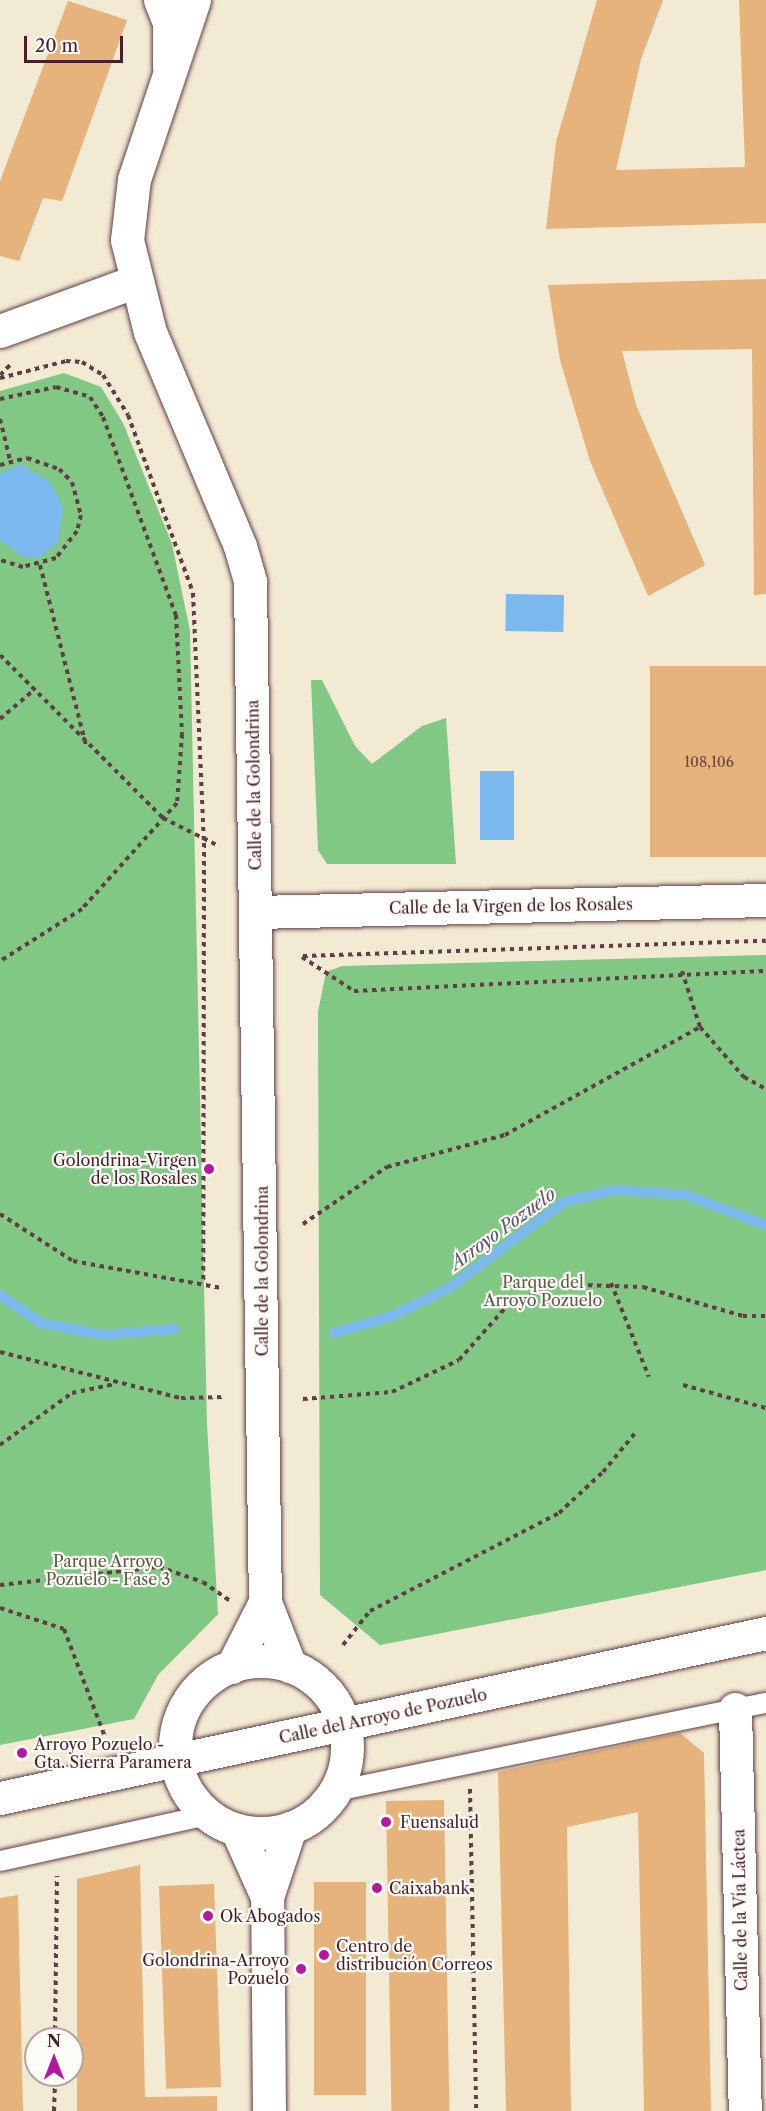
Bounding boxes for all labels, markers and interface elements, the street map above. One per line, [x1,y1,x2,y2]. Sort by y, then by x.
scale bar [27,24,126,62]
text: 20 m [35,35,78,57]
street label: Calle de la Golondrina [243,699,265,871]
house number: 108,106 [684,754,734,770]
street label: Calle de la Virgen de los Rosales [388,894,634,918]
place label: Golondrina-Virgen de los Rosales [53,1150,197,1188]
marker: Golondrina-Virgen de los Rosales [202,1162,216,1176]
water label: Arroyo Pozuelo [446,1183,560,1275]
street label: Calle de la Golondrina [252,1185,272,1357]
park label: Parque del Arroyo Pozuelo [484,1272,602,1310]
park label: Parque Arroyo Pozuelo - Fase 3 [46,1551,170,1589]
street label: Calle del Arroyo de Pozuelo [277,1684,489,1748]
place label: Arroyo Pozuelo - Gta. Sierra Paramera [34,1734,192,1772]
marker: Arroyo Pozuelo - Gta. Sierra Paramera [15,1746,29,1760]
place label: Fuensalud [400,1812,479,1832]
marker: Fuensalud [377,1813,395,1831]
street label: Calle de la Vía Láctea [729,1828,751,1992]
place label: Caixabank [389,1878,470,1898]
marker: Caixabank [370,1881,384,1895]
place label: Ok Abogados [220,1906,321,1926]
marker: Ok Abogados [201,1909,215,1923]
place label: Centro de distribución Correos [336,1936,493,1974]
marker: Centro de distribución Correos [317,1948,331,1962]
place label: Golondrina-Arroyo Pozuelo [142,1950,289,1988]
marker: Golondrina-Arroyo Pozuelo [294,1962,308,1976]
north arrow [24,2027,84,2087]
text: N [47,2031,61,2051]

